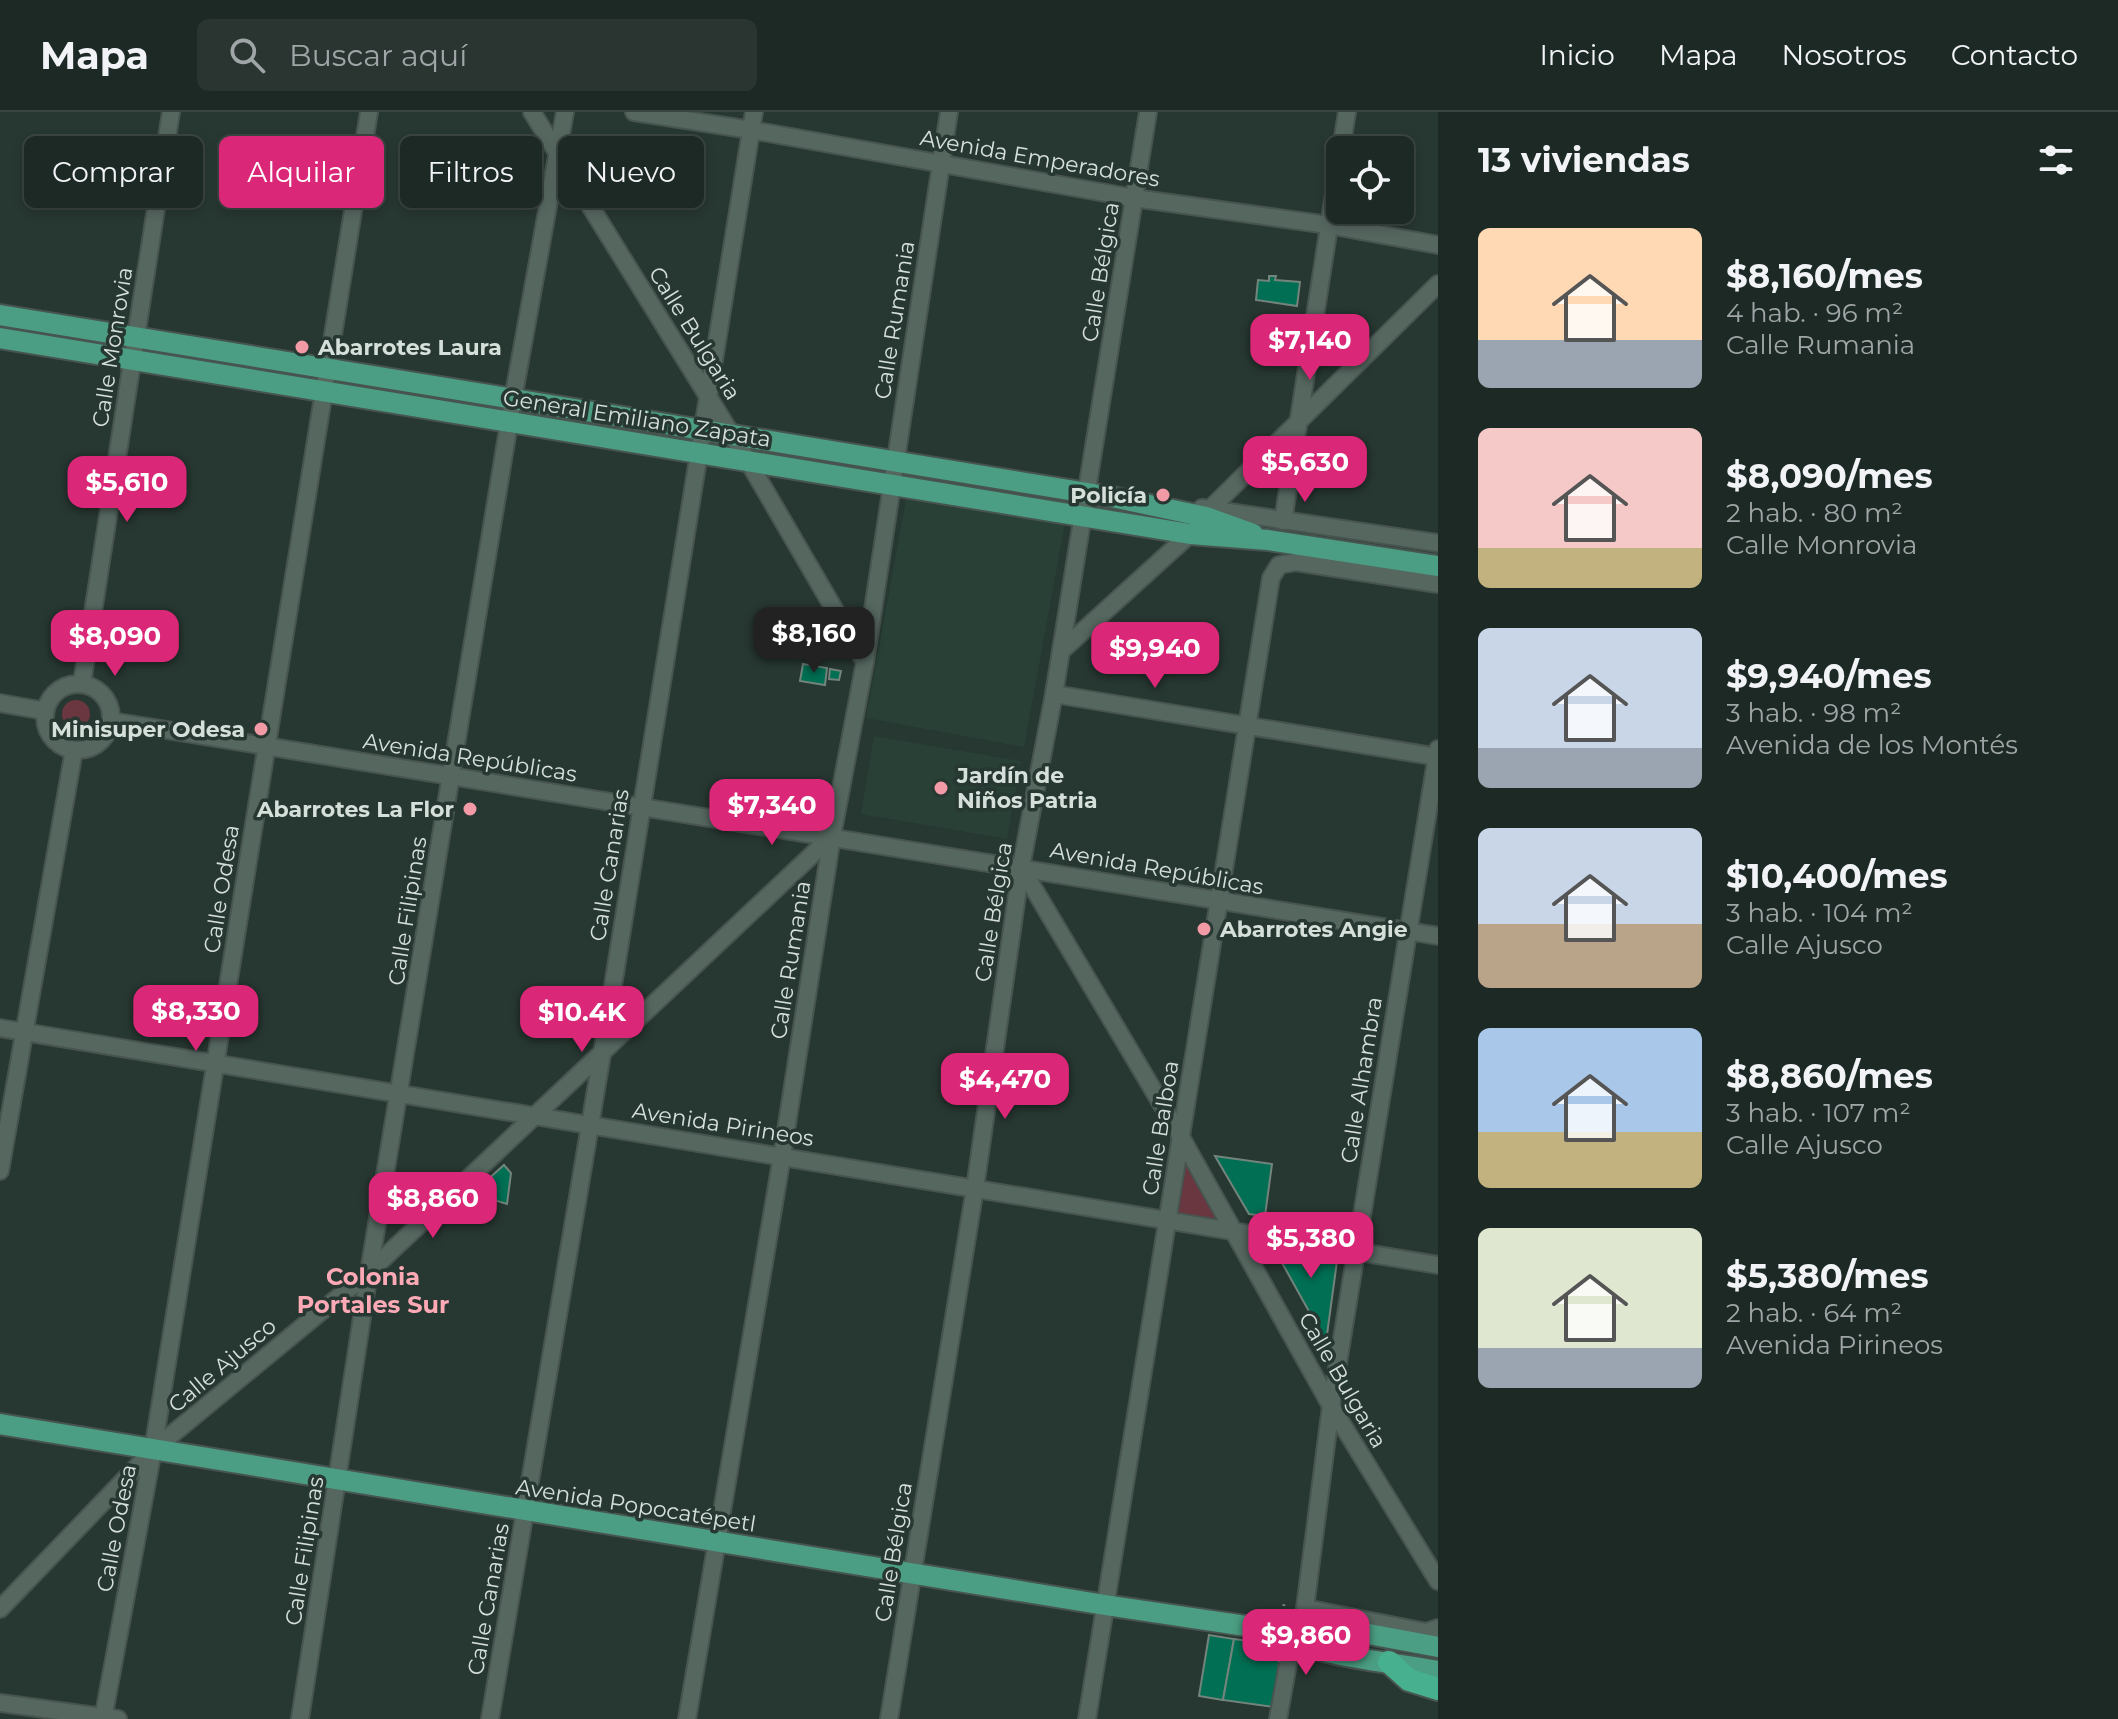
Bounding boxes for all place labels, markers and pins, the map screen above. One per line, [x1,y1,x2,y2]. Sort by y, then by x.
pin: $7,140 [1245,314,1375,382]
place label: Abarrotes Laura [317,334,502,361]
marker: Abarrotes Laura [293,338,311,356]
pin: $5,630 [1240,436,1370,504]
pin: $5,610 [62,456,192,524]
place label: Policía [1070,482,1147,509]
marker: Policía [1154,486,1172,504]
pin: $8,160 [749,607,879,675]
pin: $8,090 [50,610,180,678]
pin: $9,940 [1090,622,1220,690]
place label: Minisuper Odesa [51,716,245,743]
marker: Minisuper Odesa [252,720,270,738]
place label: Jardín de Niños Patria [956,762,1098,814]
pin: $7,340 [707,779,837,847]
marker: Jardín de Niños Patria [932,779,950,797]
place label: Abarrotes La Flor [256,796,454,823]
marker: Abarrotes La Flor [461,800,479,818]
place label: Abarrotes Angie [1219,916,1408,943]
marker: Abarrotes Angie [1195,920,1213,938]
pin: $8,330 [131,985,261,1053]
pin: $10.4K [517,986,647,1054]
pin: $4,470 [940,1053,1070,1121]
pin: $8,860 [368,1172,498,1240]
pin: $5,380 [1246,1212,1376,1280]
pin: $9,860 [1241,1609,1371,1677]

